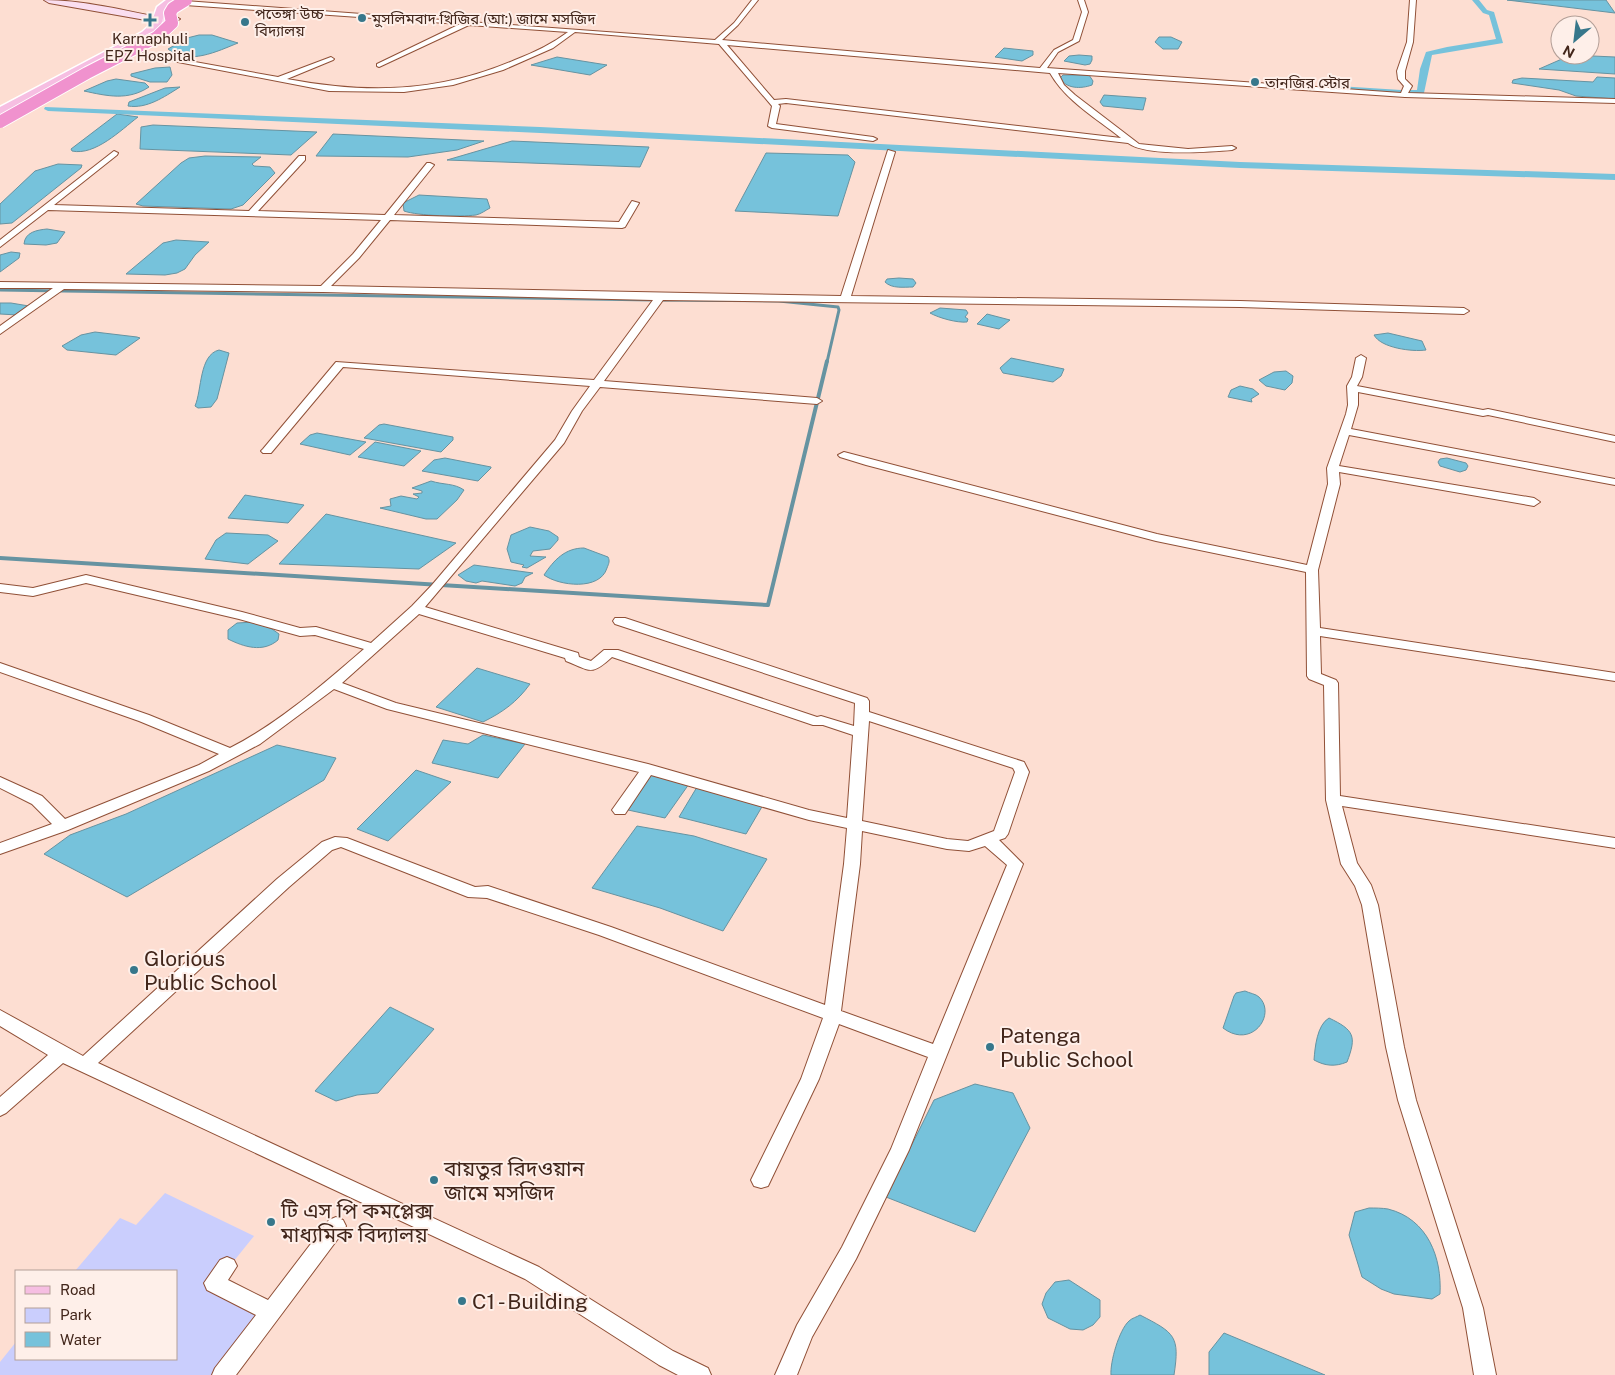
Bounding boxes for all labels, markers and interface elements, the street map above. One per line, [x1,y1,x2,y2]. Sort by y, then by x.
place label: পতেঙ্গা উচ্চ বিদ্যালয় [254,5,325,39]
place label: মুসলিমবাদ খিজির (আ:) জামে মসজিদ [371,10,596,28]
marker: মুসলিমবাদ খিজির (আ:) জামে মসজিদ [356,12,368,24]
marker: Karnaphuli EPZ Hospital [143,13,157,27]
north arrow [1550,15,1600,65]
marker: পতেঙ্গা উচ্চ বিদ্যালয় [239,16,251,28]
place label: Karnaphuli EPZ Hospital [105,30,195,64]
text: N [1560,42,1577,61]
place label: তানজির স্টোর [1264,74,1351,91]
marker: তানজির স্টোর [1249,76,1261,88]
place label: Glorious Public School [144,946,278,995]
marker: Glorious Public School [128,964,140,976]
place label: Patenga Public School [1000,1023,1134,1072]
marker: Patenga Public School [984,1041,996,1053]
place label: বায়তুর রিদওয়ান জামে মসজিদ [443,1156,585,1205]
marker: বায়তুর রিদওয়ান জামে মসজিদ [428,1174,440,1186]
place label: টি এস পি কমপ্লেক্স মাধ্যমিক বিদ্যালয় [280,1198,434,1247]
marker: টি এস পি কমপ্লেক্স মাধ্যমিক বিদ্যালয় [265,1216,277,1228]
legend [15,1270,178,1360]
text: Road [60,1281,96,1298]
place label: C1 - Building [472,1289,588,1314]
marker: C1 - Building [456,1295,468,1307]
text: Park [60,1306,92,1323]
text: Water [60,1331,102,1348]

